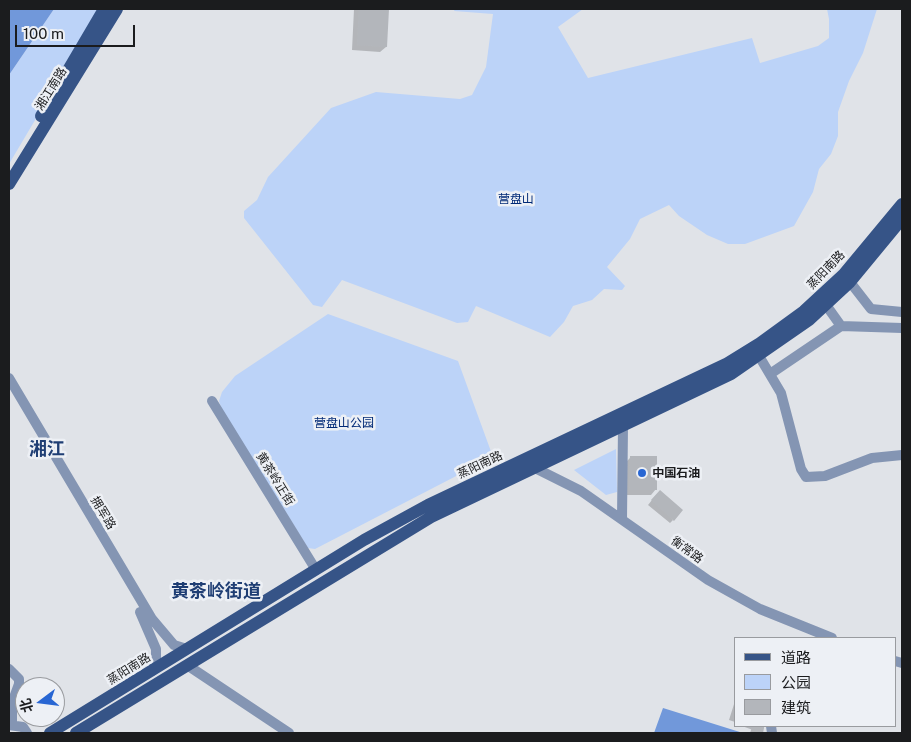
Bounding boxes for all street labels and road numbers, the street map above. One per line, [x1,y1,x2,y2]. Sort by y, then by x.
street label: 湘江南路 [32,65,70,113]
street label: 蒸阳南路 [804,248,848,292]
street label: 蒸阳南路 [455,448,505,482]
street label: 黄茶岭正街 [253,450,297,508]
street label: 拥军路 [88,494,118,532]
street label: 衡常路 [668,534,706,566]
street label: 蒸阳南路 [105,650,153,688]

